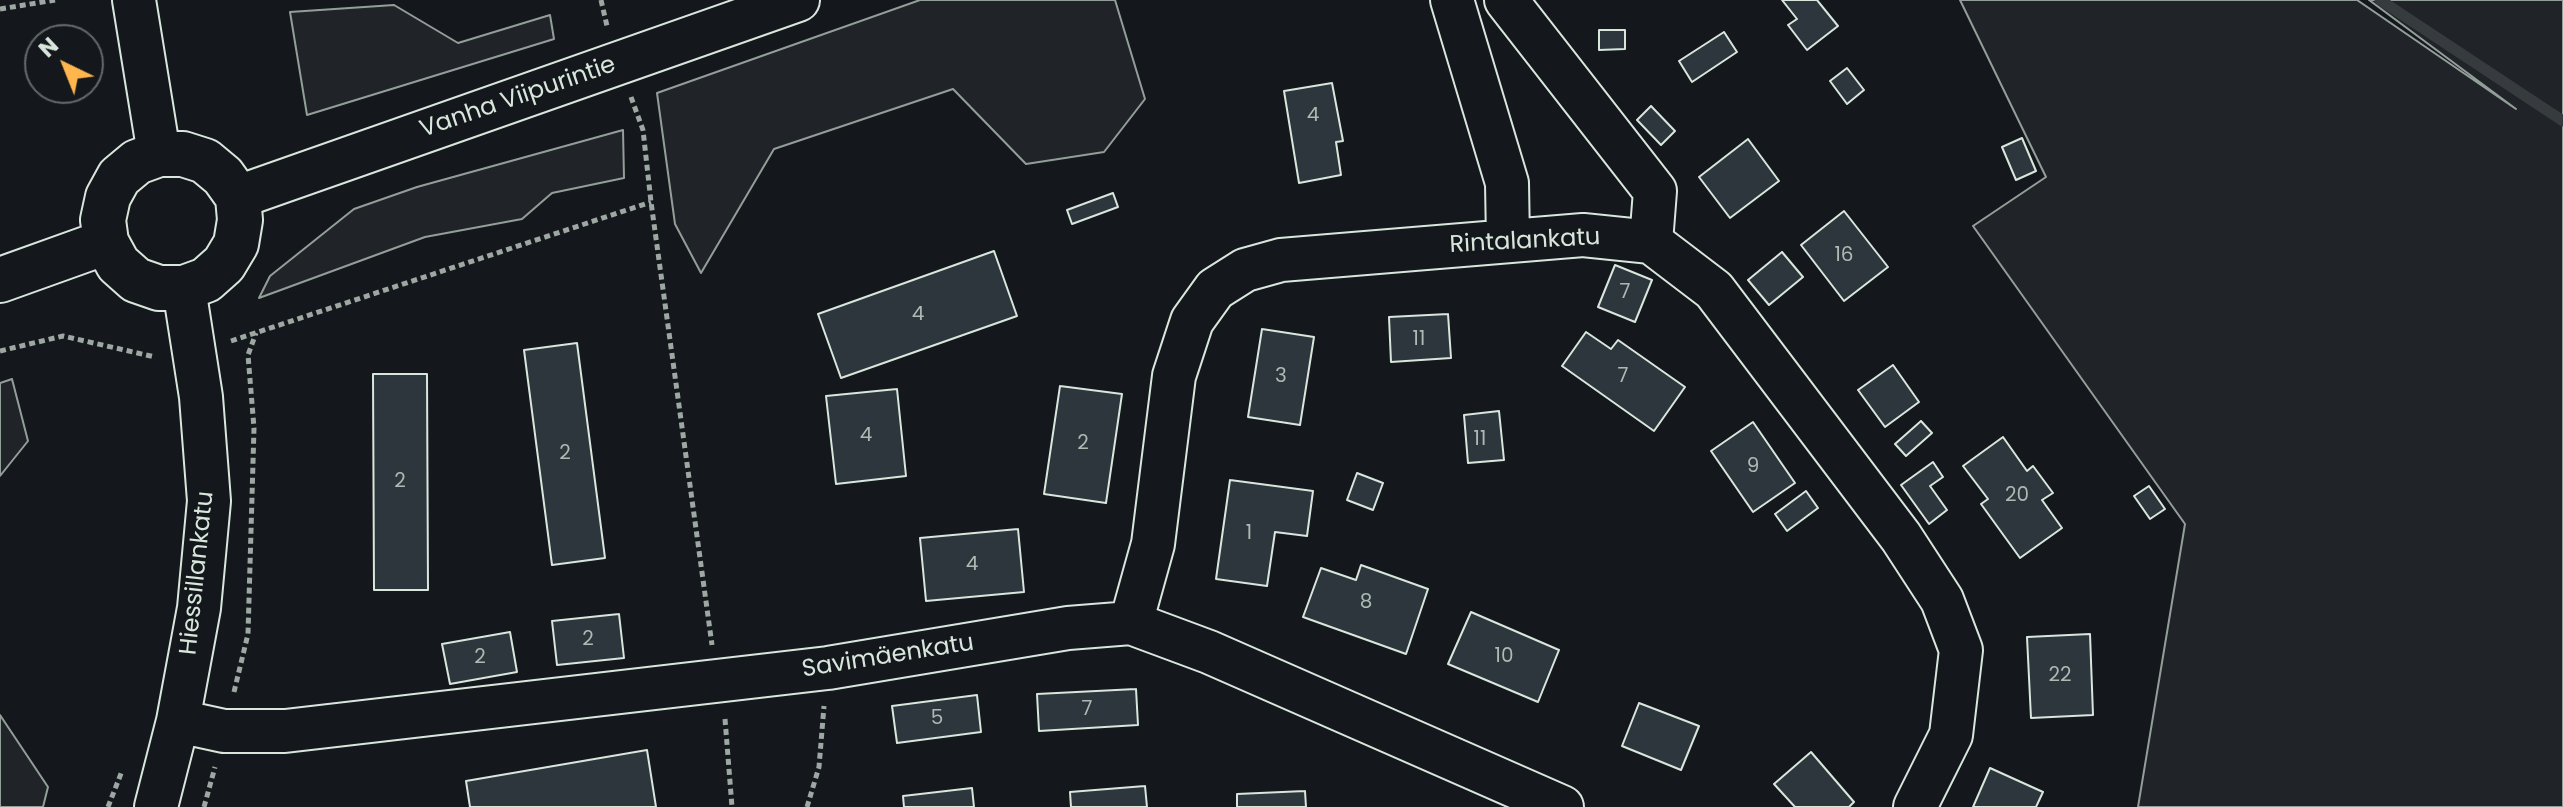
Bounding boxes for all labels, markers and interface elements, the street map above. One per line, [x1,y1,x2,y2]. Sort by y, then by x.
north arrow [24,24,104,104]
text: N [32,31,65,65]
street label: Vanha Viipurintie [416,51,620,145]
house number: 4 [1307,104,1319,128]
street label: Rintalankatu [1449,224,1601,260]
house number: 16 [1834,244,1854,268]
house number: 7 [1620,281,1630,305]
house number: 4 [912,303,924,327]
house number: 11 [1413,328,1425,352]
house number: 3 [1275,365,1287,389]
house number: 7 [1618,365,1628,389]
house number: 4 [860,424,872,448]
house number: 11 [1474,428,1486,452]
house number: 2 [1077,432,1089,456]
house number: 2 [559,442,571,466]
house number: 9 [1747,455,1759,479]
house number: 2 [394,470,406,494]
house number: 20 [2005,484,2029,508]
street label: Hiessillankatu [175,490,221,656]
house number: 1 [1246,522,1252,546]
house number: 4 [966,553,978,577]
house number: 8 [1360,591,1372,615]
house number: 2 [582,628,594,652]
street label: Savimäenkatu [800,629,976,685]
house number: 10 [1495,645,1513,669]
house number: 2 [474,646,486,670]
house number: 22 [2049,664,2071,688]
house number: 7 [1082,698,1092,722]
house number: 5 [931,707,943,731]

